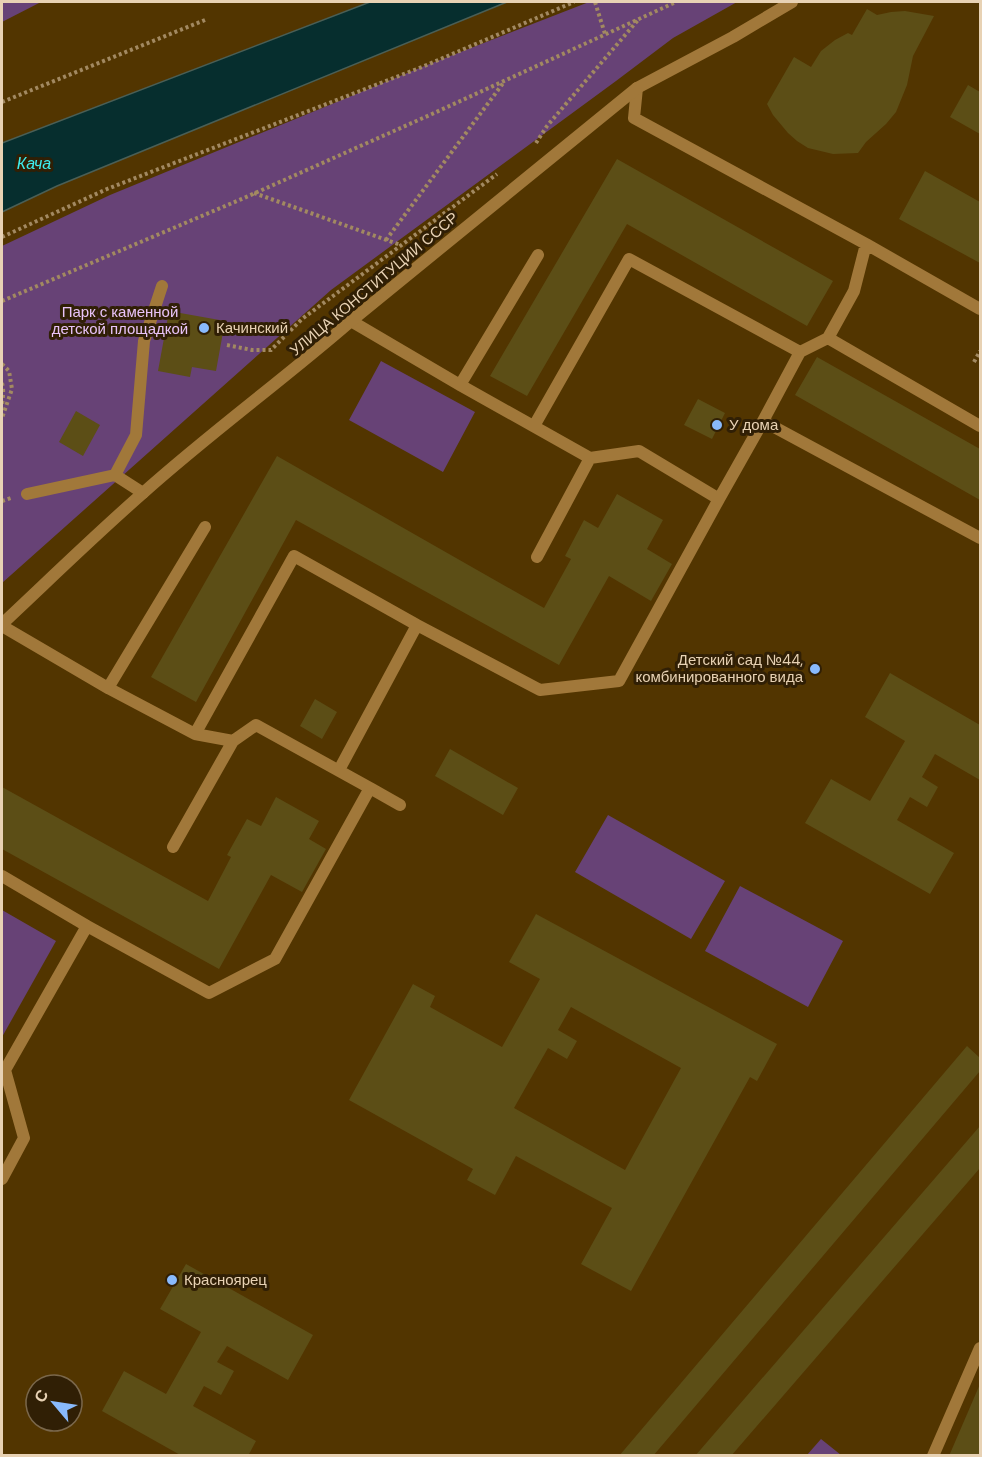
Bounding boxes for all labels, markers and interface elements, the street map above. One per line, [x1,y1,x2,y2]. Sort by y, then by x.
water label: Кача [17,153,51,174]
street label: УЛИЦА КОНСТИТУЦИИ СССР [286,208,462,360]
park label: Парк с каменной детской площадкой [52,302,188,339]
place label: Качинский [216,318,288,338]
marker: Качинский [197,321,211,335]
place label: У дома [729,415,779,435]
marker: У дома [710,418,724,432]
place label: Детский сад №44, комбинированного вида [635,650,804,687]
marker: Детский сад №44, комбинированного вида [808,662,822,676]
place label: Красноярец [184,1270,267,1290]
marker: Красноярец [165,1273,179,1287]
north arrow [24,1373,84,1433]
text: С [29,1385,54,1406]

